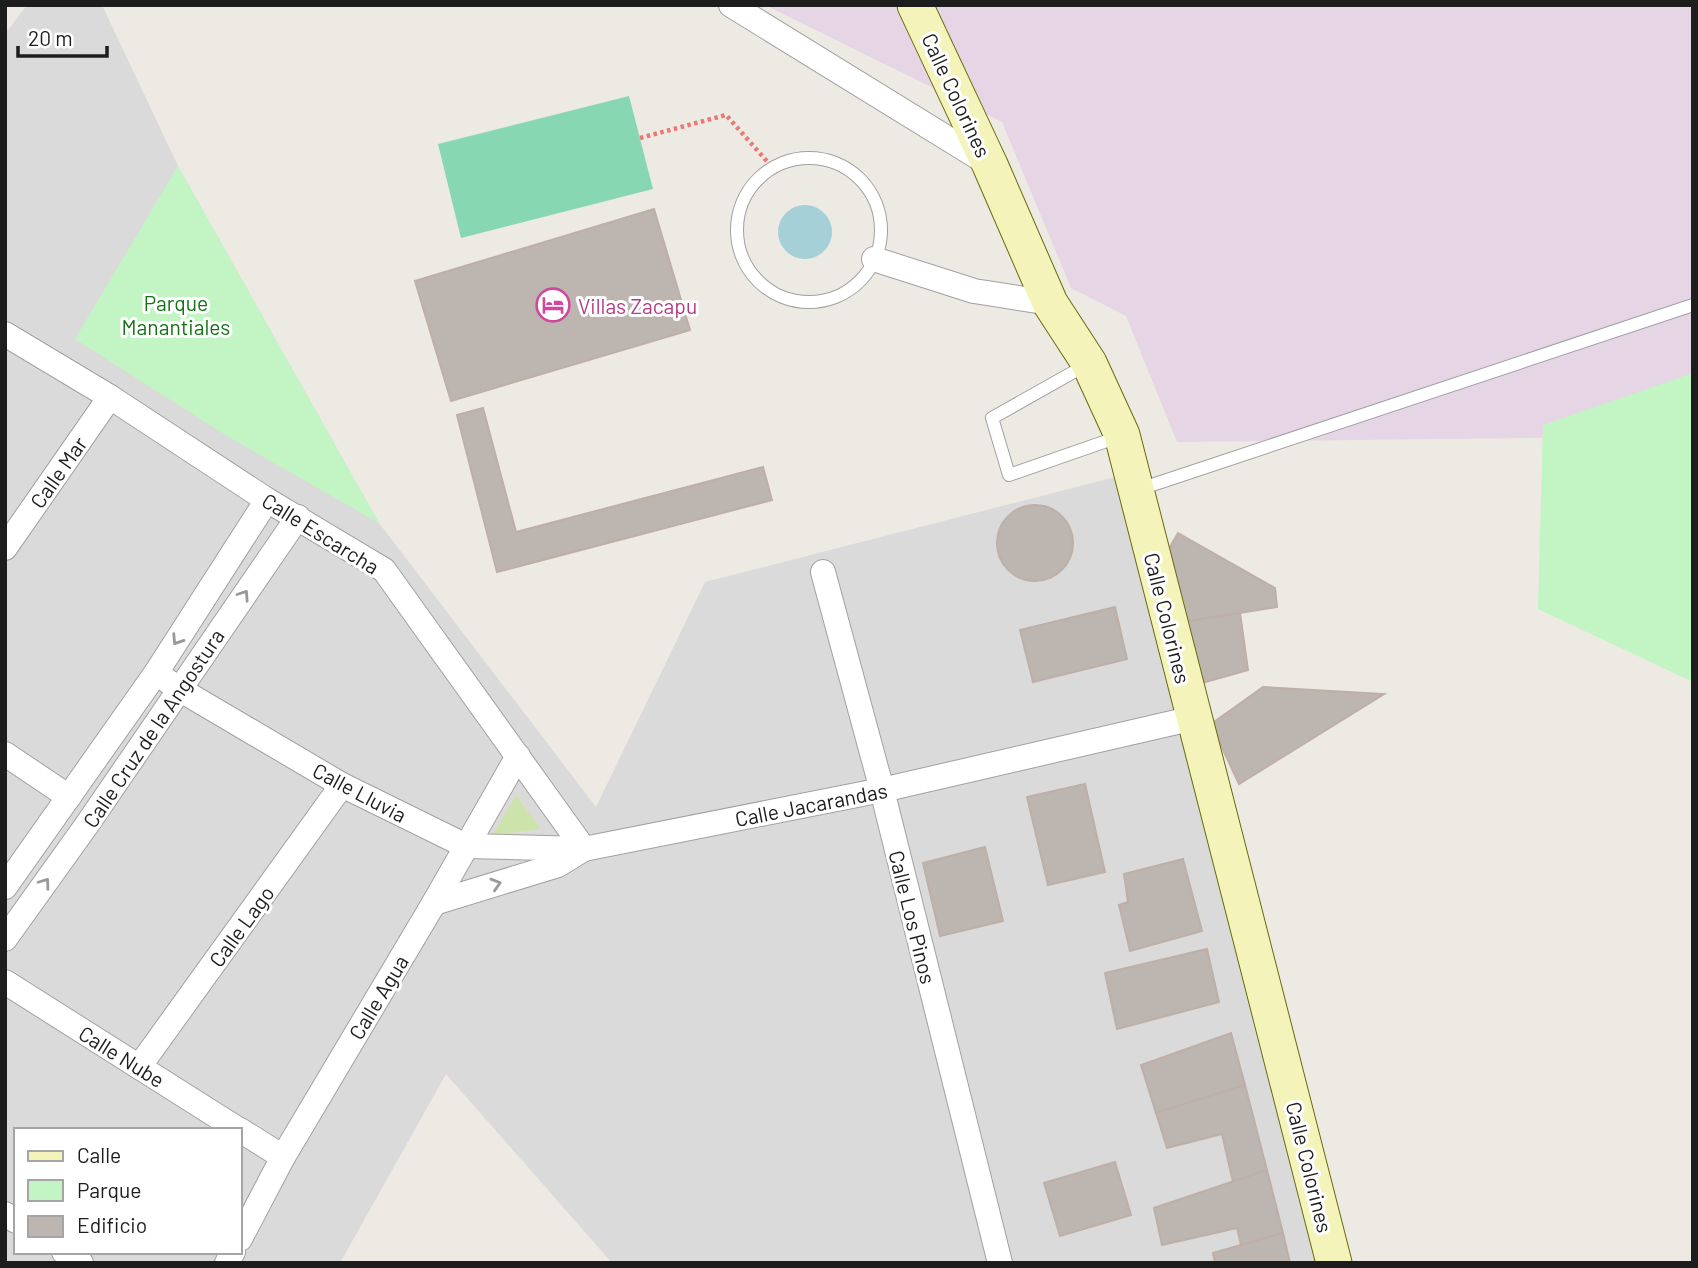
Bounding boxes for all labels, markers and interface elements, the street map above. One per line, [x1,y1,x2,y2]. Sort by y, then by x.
scale bar [18,14,107,58]
text: 20 m [28,25,73,50]
street label: Calle Colorines [917,29,997,161]
hotel icon: Villas Zacapu [534,286,572,324]
park label: Parque Manantiales [122,290,230,339]
place label: Villas Zacapu [578,293,697,318]
street label: Calle Mar [24,431,92,513]
street label: Calle Escarcha [258,487,384,579]
street label: Calle Colorines [1140,550,1196,686]
one-way arrow [236,590,248,603]
street label: Calle Cruz de la Angostura [77,624,229,832]
one-way arrow [173,633,186,646]
street label: Calle Lluvia [309,757,411,827]
street label: Calle Jacarandas [733,777,889,831]
street label: Calle Los Pinos [884,848,942,986]
one-way arrow [37,878,49,891]
one-way arrow [490,878,502,893]
street label: Calle Lago [203,881,279,971]
street label: Calle Agua [343,950,413,1044]
street label: Calle Nube [75,1020,169,1092]
street label: Calle Colorines [1282,1099,1338,1235]
legend [14,1128,242,1254]
text: Calle [77,1142,121,1167]
text: Parque [77,1177,142,1202]
text: Edificio [77,1212,147,1237]

